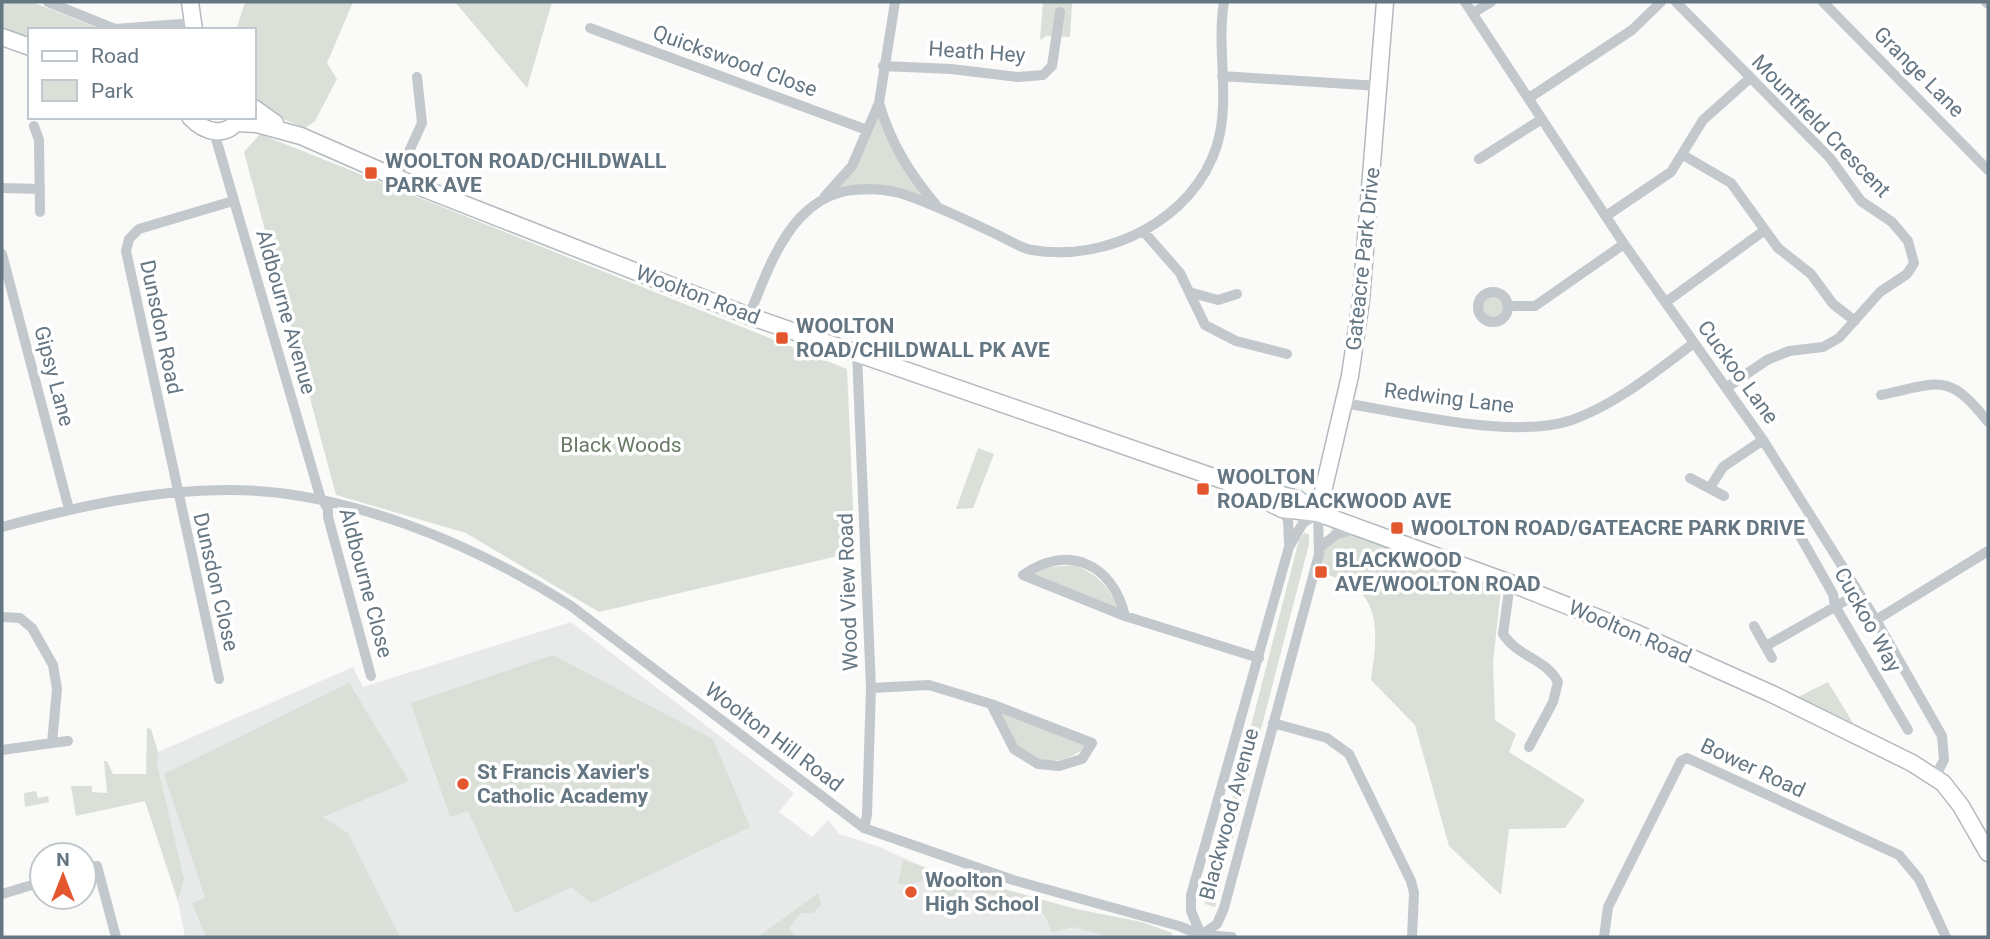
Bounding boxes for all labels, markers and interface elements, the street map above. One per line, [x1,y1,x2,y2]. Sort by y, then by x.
street label: Quickswood Close [650,20,820,102]
street label: Grange Lane [1869,22,1969,122]
legend [28,28,256,119]
street label: Heath Hey [928,37,1026,67]
text: Road [91,44,139,68]
street label: Mountfield Crescent [1747,50,1895,202]
text: Park [91,79,134,103]
place label: WOOLTON ROAD/CHILDWALL PARK AVE [385,149,666,197]
marker: WOOLTON ROAD/CHILDWALL PARK AVE [363,165,379,181]
street label: Gateacre Park Drive [1341,166,1385,352]
street label: Aldbourne Avenue [251,227,321,397]
street label: Dunsdon Road [135,258,187,396]
street label: Woolton Road [633,260,763,330]
place label: WOOLTON ROAD/CHILDWALL PK AVE [796,314,1050,362]
street label: Cuckoo Lane [1693,316,1783,428]
street label: Gipsy Lane [29,323,79,429]
marker: WOOLTON ROAD/CHILDWALL PK AVE [774,330,790,346]
street label: Redwing Lane [1383,378,1515,418]
park label: Black Woods [560,433,682,457]
place label: WOOLTON ROAD/BLACKWOOD AVE [1217,465,1451,513]
marker: WOOLTON ROAD/BLACKWOOD AVE [1195,481,1211,497]
street label: Aldbourne Close [335,506,397,660]
street label: Dunsdon Close [188,511,244,653]
street label: Wood View Road [833,513,863,671]
place label: WOOLTON ROAD/GATEACRE PARK DRIVE [1411,516,1805,540]
marker: WOOLTON ROAD/GATEACRE PARK DRIVE [1389,520,1405,536]
place label: BLACKWOOD AVE/WOOLTON ROAD [1335,548,1541,596]
marker: BLACKWOOD AVE/WOOLTON ROAD [1313,564,1329,580]
street label: Cuckoo Way [1829,564,1907,676]
street label: Woolton Road [1565,595,1695,669]
street label: Woolton Hill Road [700,677,848,797]
street label: Blackwood Avenue [1195,726,1263,902]
street label: Bower Road [1697,733,1809,803]
place label: St Francis Xavier's Catholic Academy [477,760,650,808]
marker: St Francis Xavier's Catholic Academy [455,776,471,792]
north arrow [28,841,98,911]
text: N [56,848,70,871]
place label: Woolton High School [925,868,1039,916]
marker: Woolton High School [903,884,919,900]

